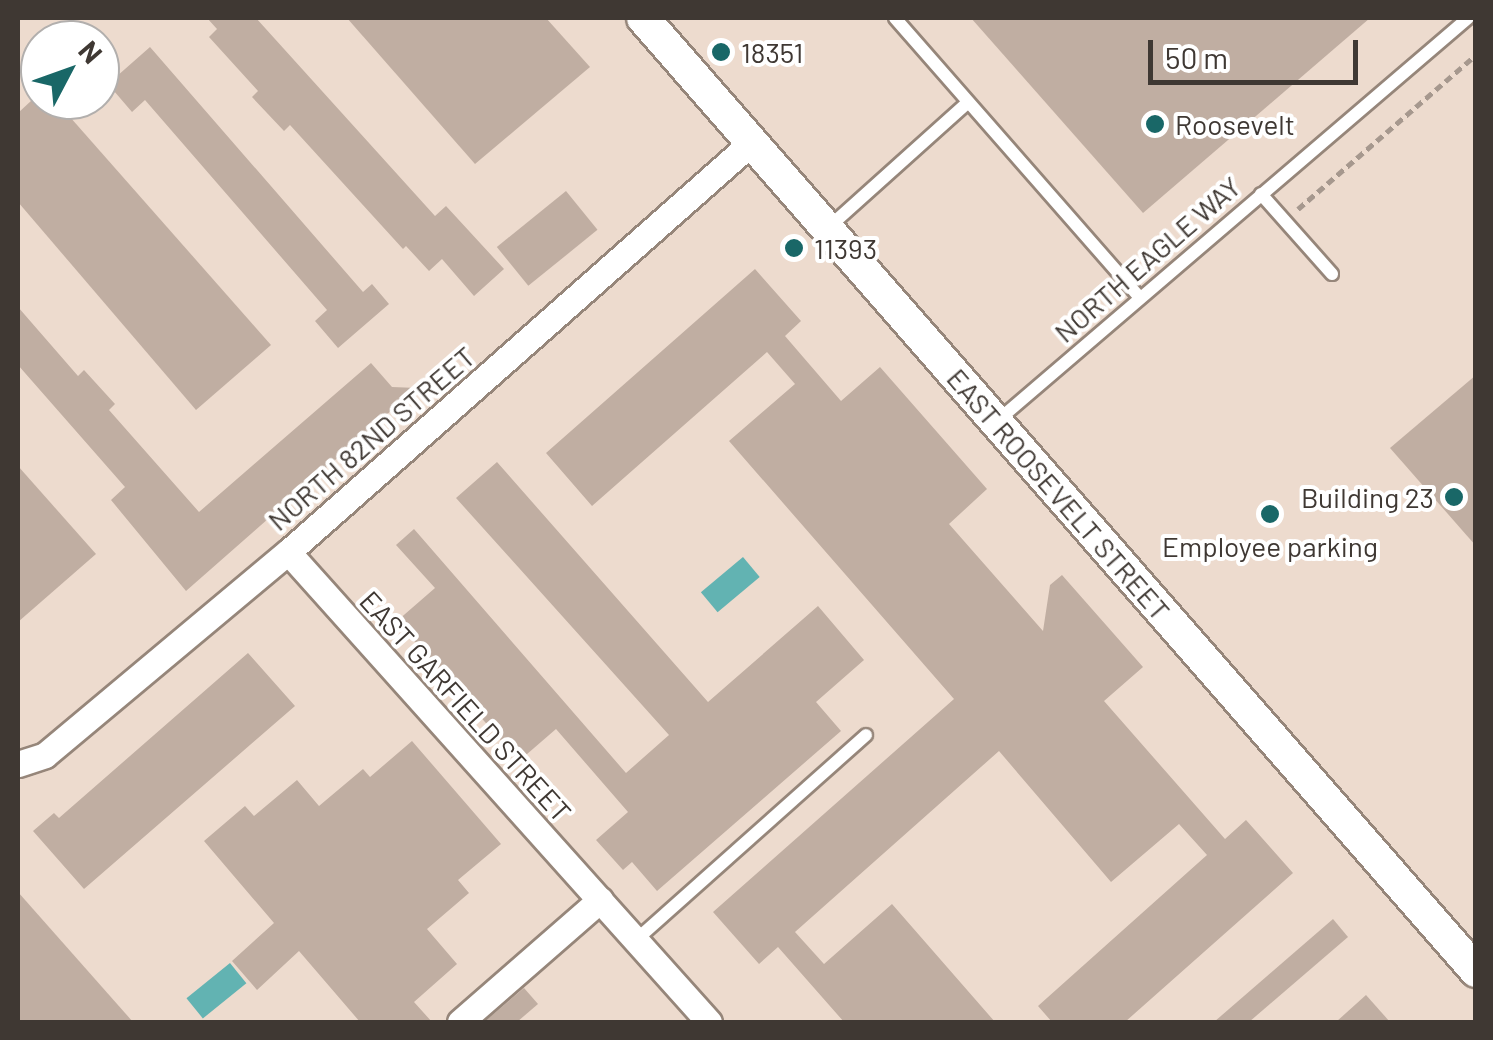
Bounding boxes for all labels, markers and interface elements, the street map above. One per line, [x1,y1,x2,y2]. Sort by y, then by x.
north arrow [20,20,120,120]
scale bar [1153,20,1363,82]
text: N [72,33,110,70]
place label: 18351 [741,35,803,69]
text: 50 m [1165,39,1228,75]
marker: 18351 [710,41,732,63]
place label: Roosevelt [1175,107,1295,141]
marker: Roosevelt [1144,113,1166,135]
street label: NORTH EAGLE WAY [1047,169,1247,349]
place label: 11393 [814,231,877,265]
marker: 11393 [783,237,805,259]
street label: NORTH 82ND STREET [261,339,481,537]
street label: EAST ROOSEVELT STREET [941,361,1177,627]
place label: Building 23 [1301,480,1434,514]
marker: Building 23 [1443,486,1465,508]
marker: Employee parking [1259,503,1281,525]
place label: Employee parking [1162,529,1378,563]
street label: EAST GARFIELD STREET [353,584,579,828]

